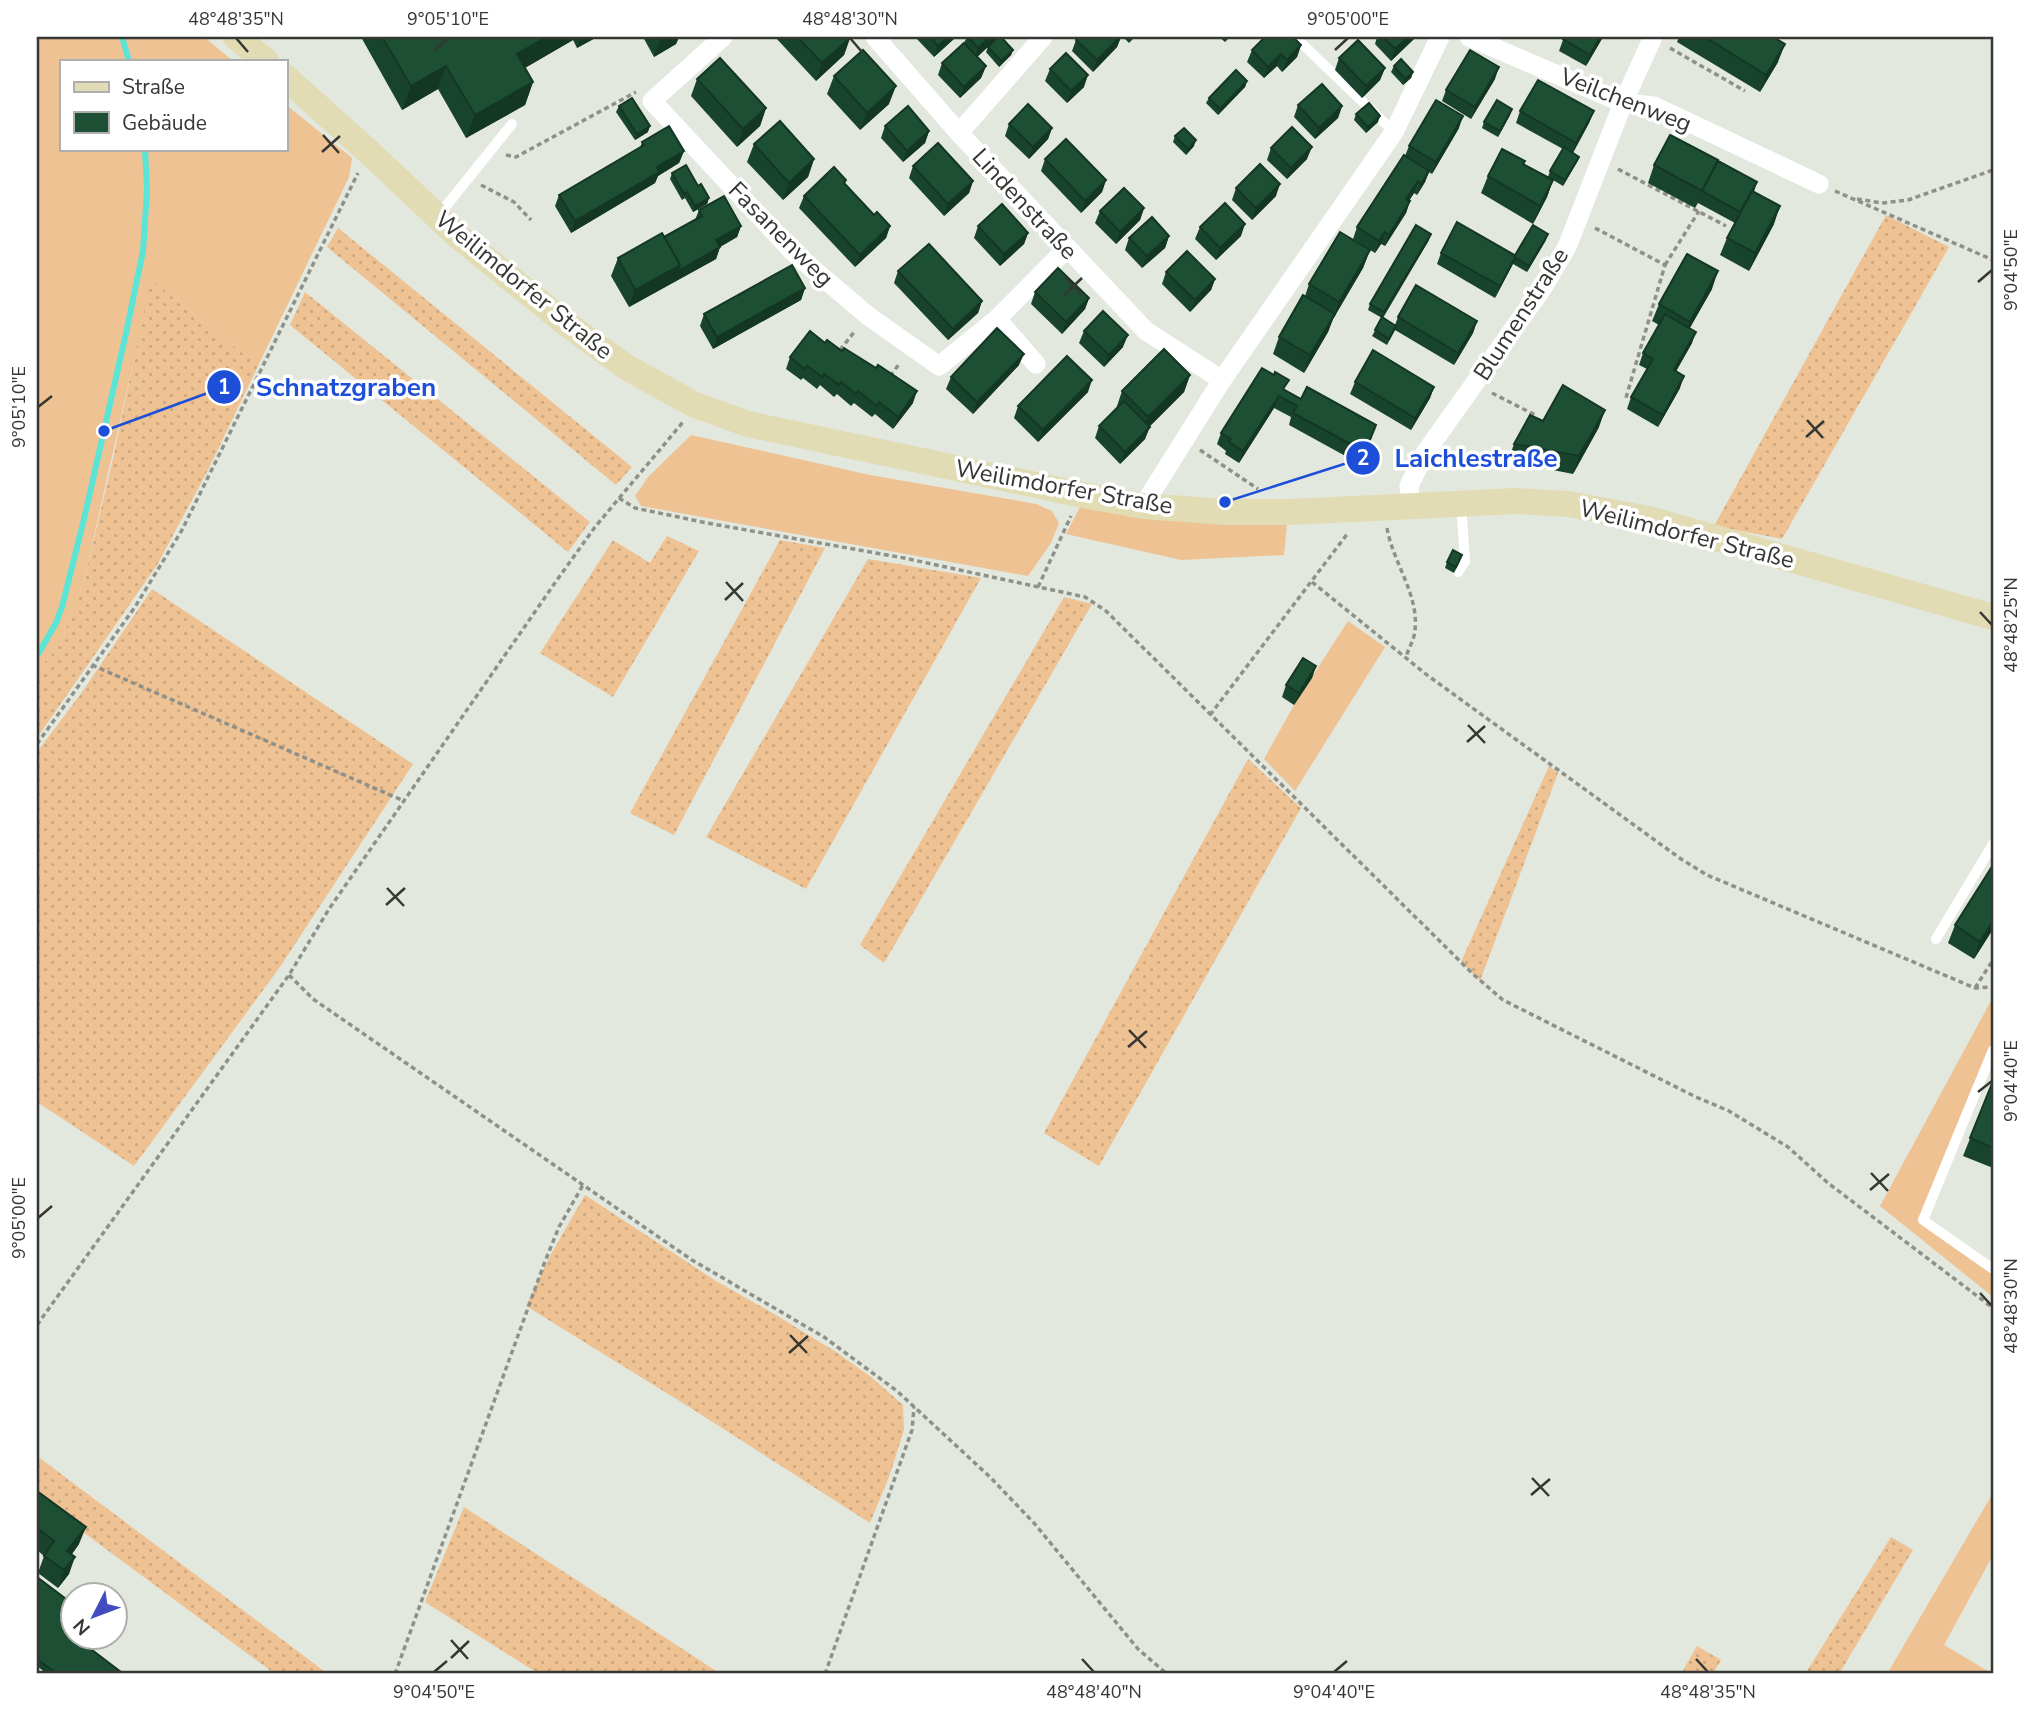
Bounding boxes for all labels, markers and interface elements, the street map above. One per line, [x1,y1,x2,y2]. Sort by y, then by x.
text: 48°48'35"N [188,7,284,31]
text: 9°05'10"E [407,7,489,31]
text: 48°48'30"N [802,7,898,31]
text: 9°05'00"E [1307,7,1389,31]
legend [60,60,287,150]
street label: Veilchenweg [1555,60,1696,140]
text: Straße [122,73,185,101]
text: Gebäude [122,109,207,137]
street label: Lindenstraße [965,141,1085,267]
street label: Fasanenweg [721,174,841,294]
street label: Weilimdorfer Straße [428,203,620,367]
text: 9°04'50"E [1999,229,2023,311]
street label: Blumenstraße [1466,241,1576,387]
callout: Schnatzgraben [207,364,450,411]
text: 9°05'10"E [7,366,31,448]
text: Schnatzgraben [256,370,436,405]
text: 1 [218,373,230,401]
callout: Laichlestraße [1345,434,1572,481]
text: Laichlestraße [1394,441,1558,476]
text: 2 [1357,444,1369,472]
street label: Weilimdorfer Straße [953,452,1175,522]
street label: Weilimdorfer Straße [1576,492,1798,576]
text: 48°48'25"N [1999,577,2023,673]
text: 9°04'40"E [1999,1040,2023,1122]
text: 9°05'00"E [7,1177,31,1259]
text: 48°48'30"N [1999,1258,2023,1354]
north arrow [60,1582,130,1652]
text: N [68,1613,97,1641]
text: 9°04'50"E [393,1680,475,1704]
text: 48°48'40"N [1046,1680,1142,1704]
text: 9°04'40"E [1293,1680,1375,1704]
text: 48°48'35"N [1660,1680,1756,1704]

